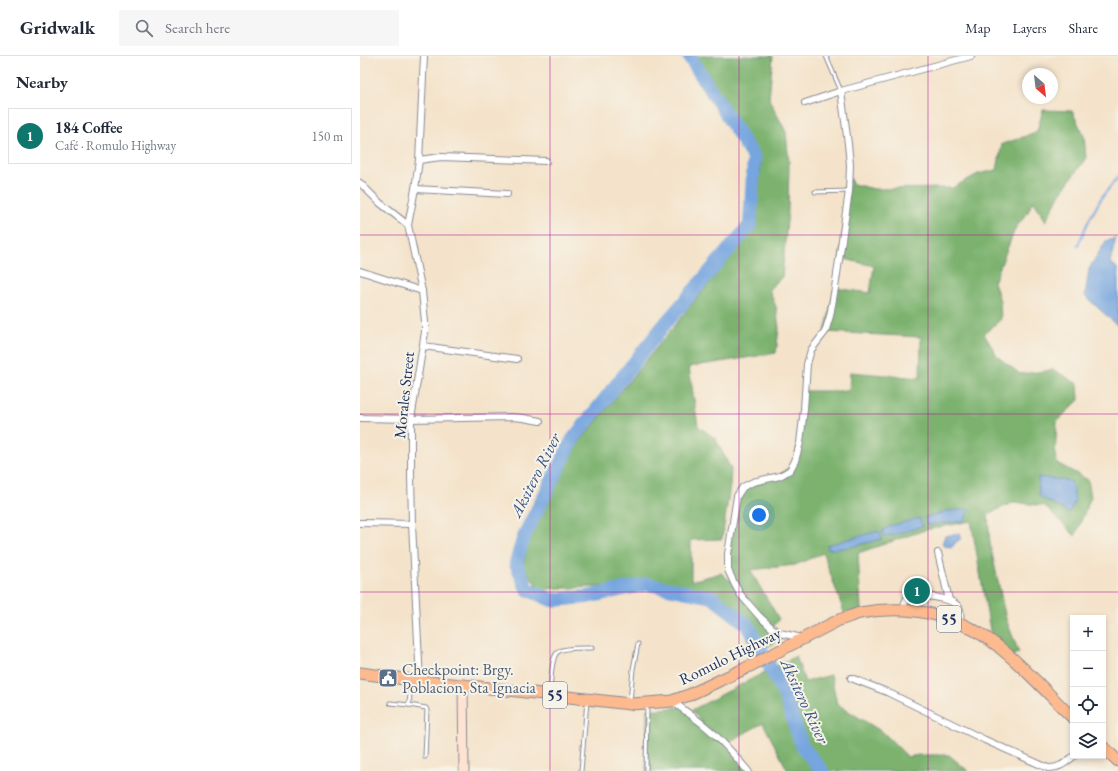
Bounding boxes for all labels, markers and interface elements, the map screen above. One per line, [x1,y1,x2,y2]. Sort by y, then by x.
search box [119,10,399,46]
text: Gridwalk [20,15,95,40]
icon: search [133,17,155,39]
text: Search here [165,18,230,37]
text: Map [965,19,990,37]
text: Layers [1012,19,1047,37]
text: Share [1069,19,1098,37]
north arrow [1022,68,1058,104]
text: Nearby [16,71,68,93]
text: 184 Coffee [55,118,123,137]
text: 1 [27,128,33,145]
text: 150 m [312,128,343,145]
text: Café · Romulo Highway [55,137,176,154]
street label: Morales Street [389,350,419,440]
water label: Aksitero River [504,428,566,523]
your location [749,505,769,525]
pin: 1 [904,576,930,606]
road number: 55 [937,606,961,632]
map controls [1070,615,1106,759]
button: + [1070,615,1106,651]
street label: Romulo Highway [676,622,785,690]
button: − [1070,651,1106,687]
water label: Aksitero River [775,653,835,749]
place label: Checkpoint: Brgy. Poblacion, Sta Ignacia [402,659,537,698]
public building icon: Checkpoint: Brgy. Poblacion, Sta Ignacia [377,667,399,689]
road number: 55 [543,682,567,708]
button: locate [1070,687,1106,723]
button: layers [1070,723,1106,759]

